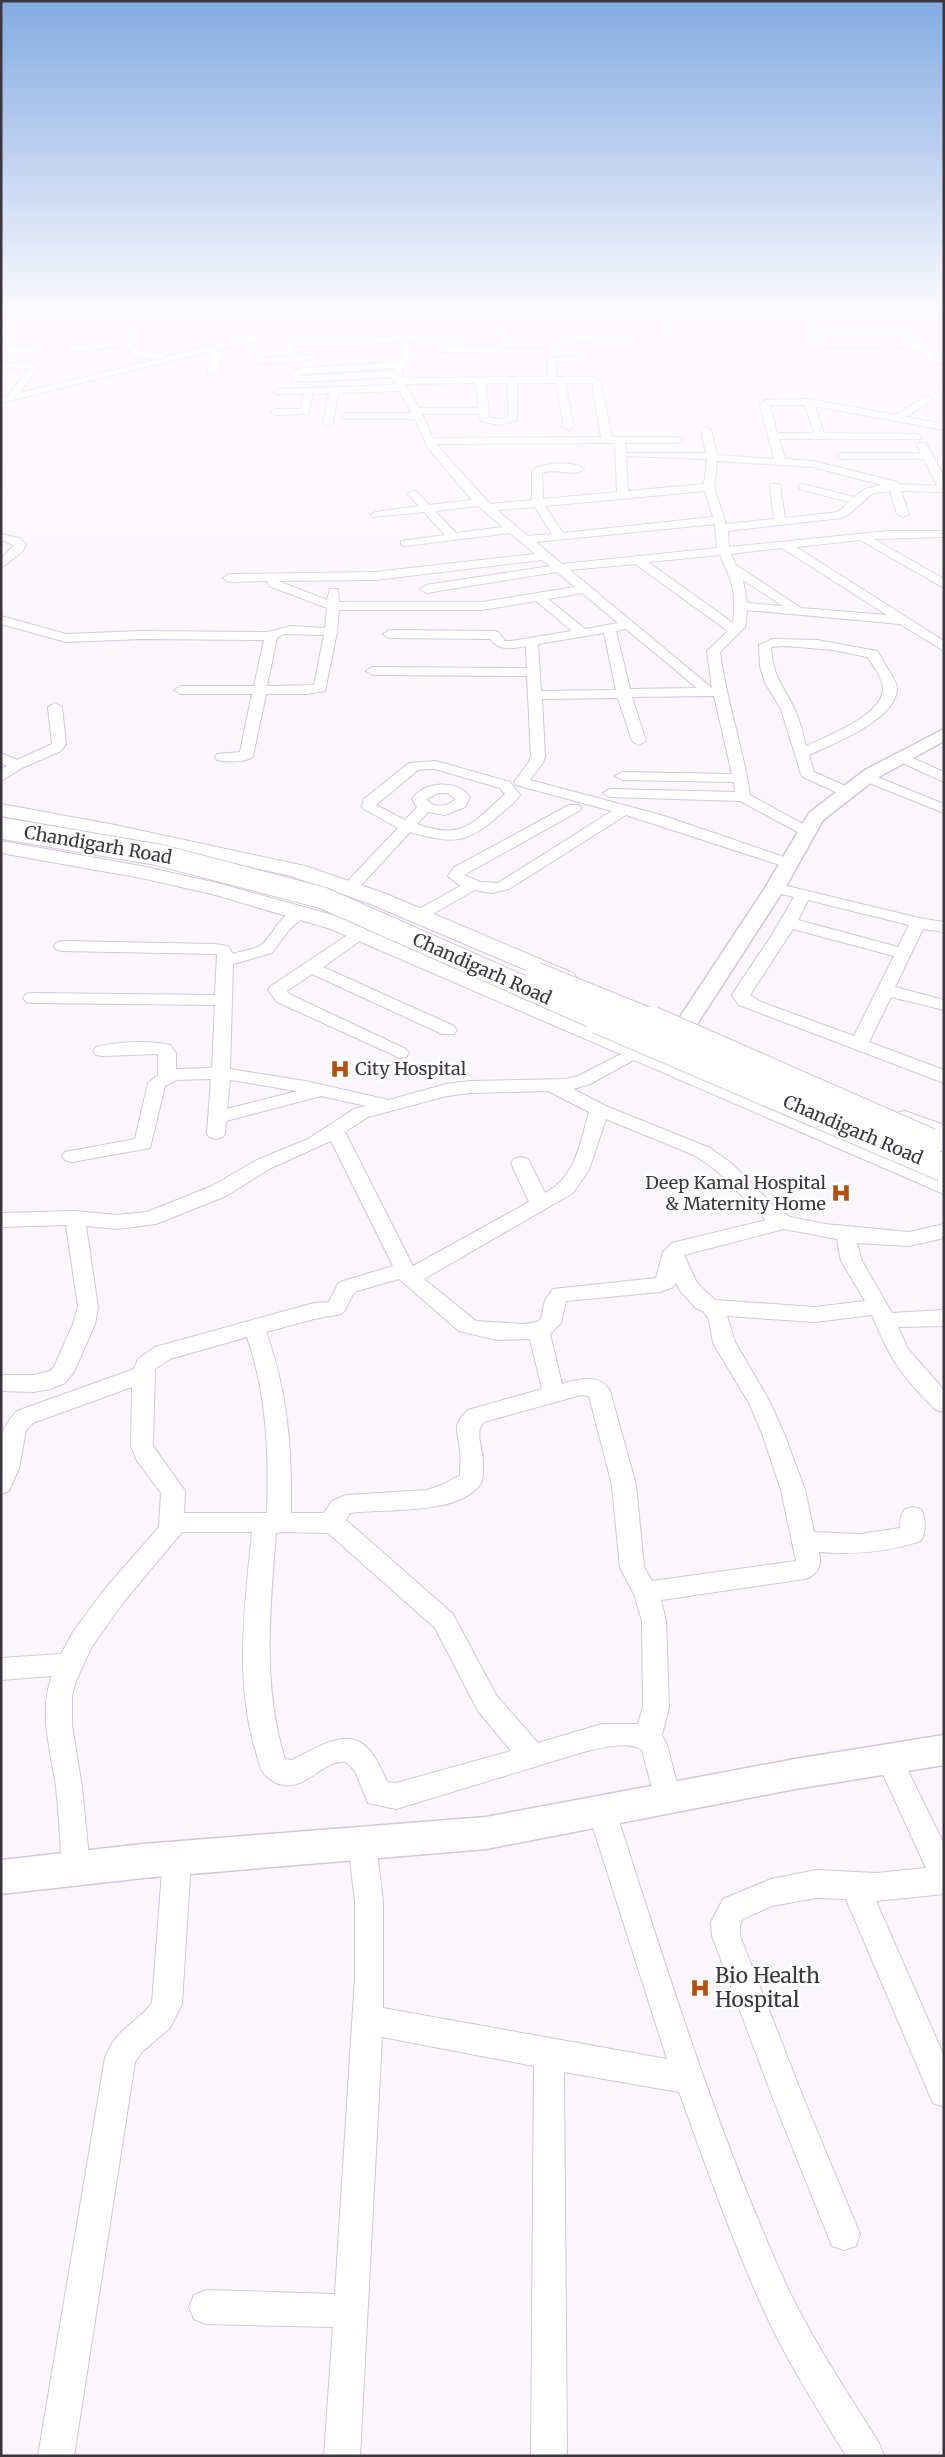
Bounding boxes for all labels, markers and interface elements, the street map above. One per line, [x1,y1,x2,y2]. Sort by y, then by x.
street label: Chandigarh Road [22,820,174,869]
street label: Chandigarh Road [409,928,555,1010]
place label: City Hospital [355,1057,467,1080]
hospital icon: City Hospital [329,1058,351,1080]
street label: Chandigarh Road [780,1090,927,1169]
place label: Deep Kamal Hospital & Maternity Home [645,1171,826,1215]
hospital icon: Deep Kamal Hospital & Maternity Home [830,1182,852,1204]
place label: Bio Health Hospital [715,1962,820,2013]
hospital icon: Bio Health Hospital [689,1977,711,1999]

